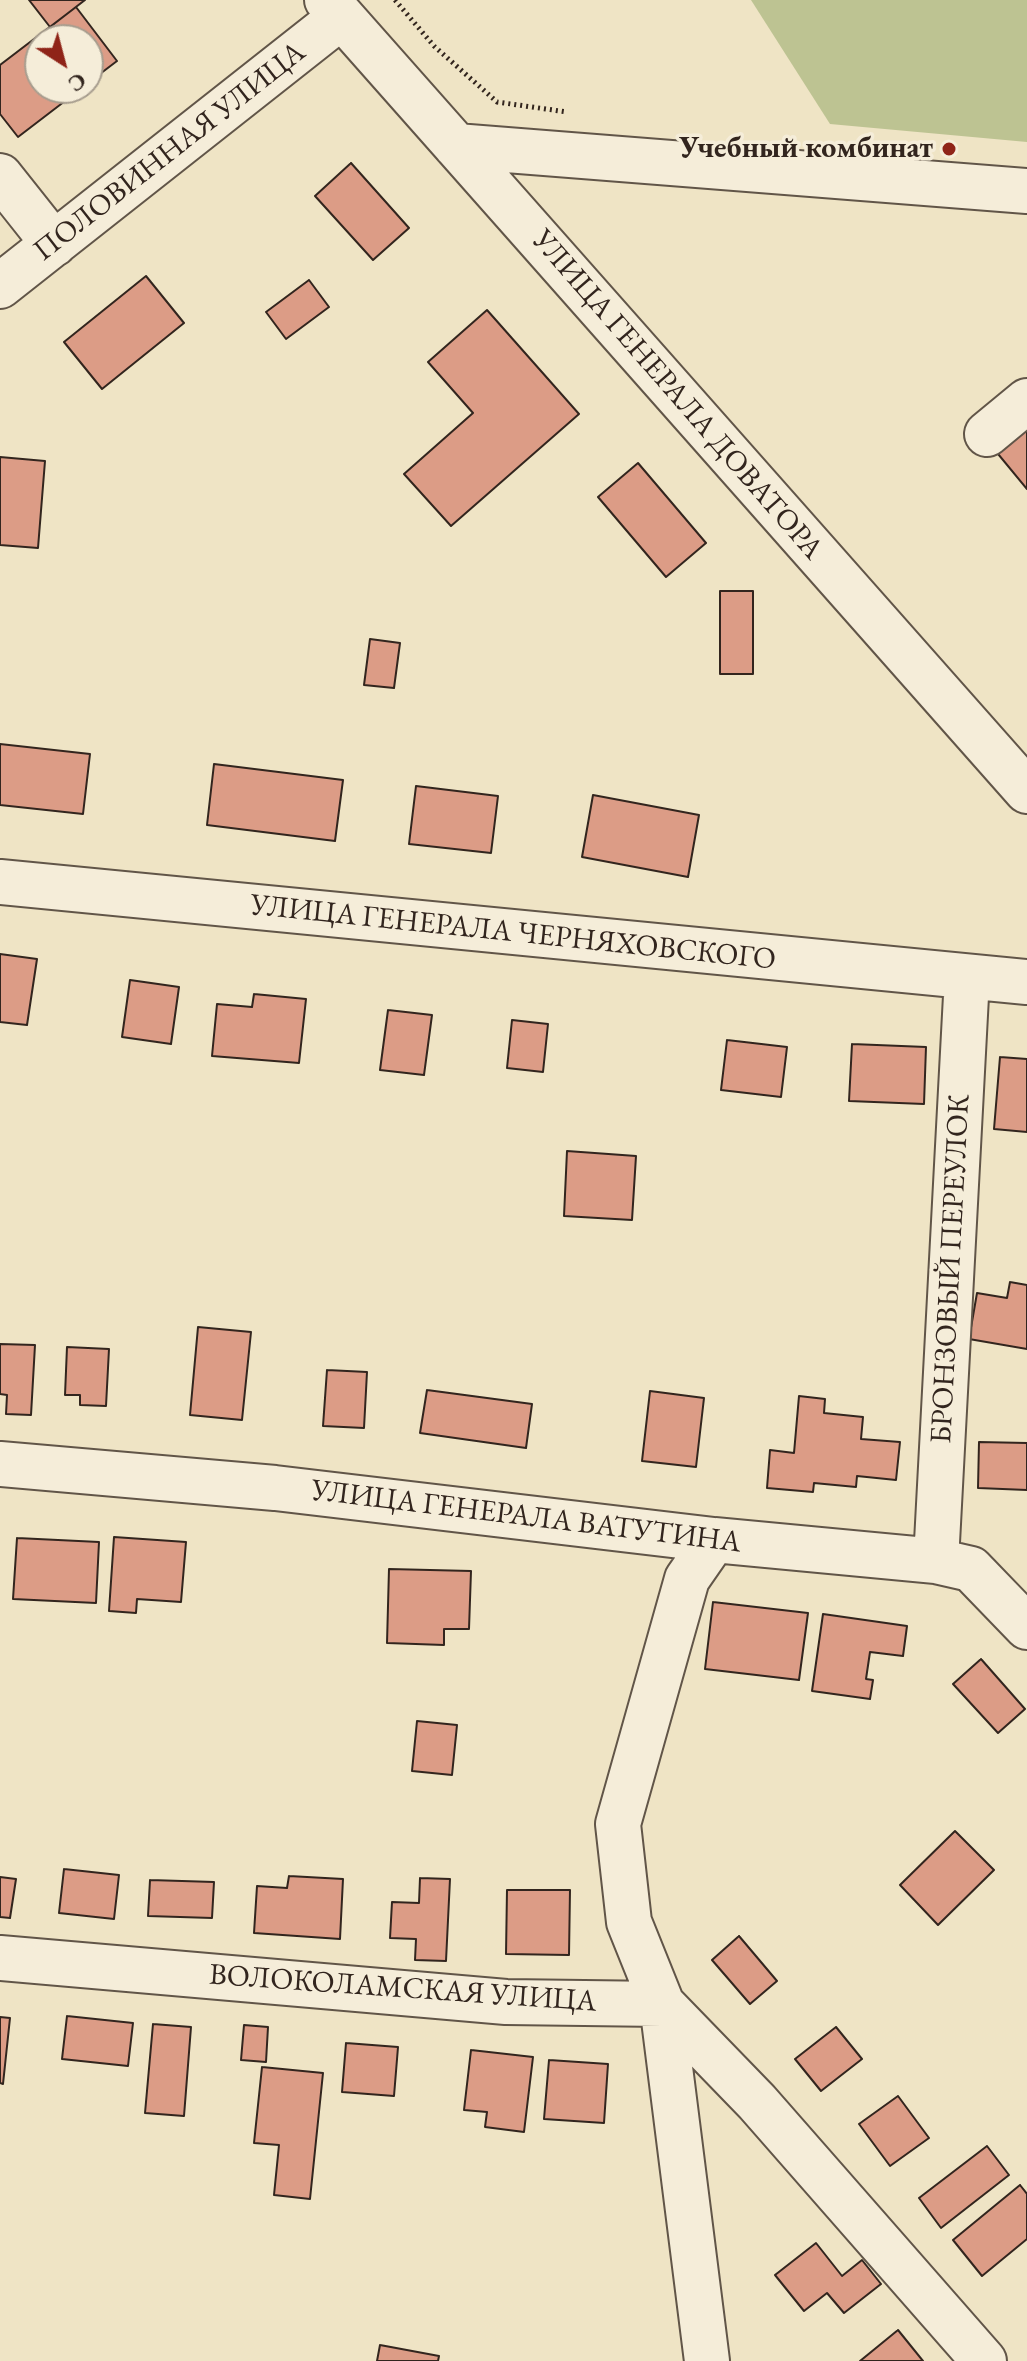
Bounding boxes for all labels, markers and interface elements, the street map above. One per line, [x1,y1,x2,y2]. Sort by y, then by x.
north arrow [24,24,104,104]
street label: ПОЛОВИННАЯ УЛИЦА [27,35,313,269]
text: С [62,66,92,99]
place label: Учебный комбинат [679,131,933,167]
marker: Учебный комбинат [940,140,958,158]
street label: УЛИЦА ГЕНЕРАЛА ДОВАТОРА [524,223,830,567]
street label: УЛИЦА ГЕНЕРАЛА ЧЕРНЯХОВСКОГО [248,887,778,979]
street label: БРОНЗОВЫЙ ПЕРЕУЛОК [924,1093,978,1445]
street label: УЛИЦА ГЕНЕРАЛА ВАТУТИНА [309,1473,743,1561]
street label: ВОЛОКОЛАМСКАЯ УЛИЦА [208,1958,598,2020]

